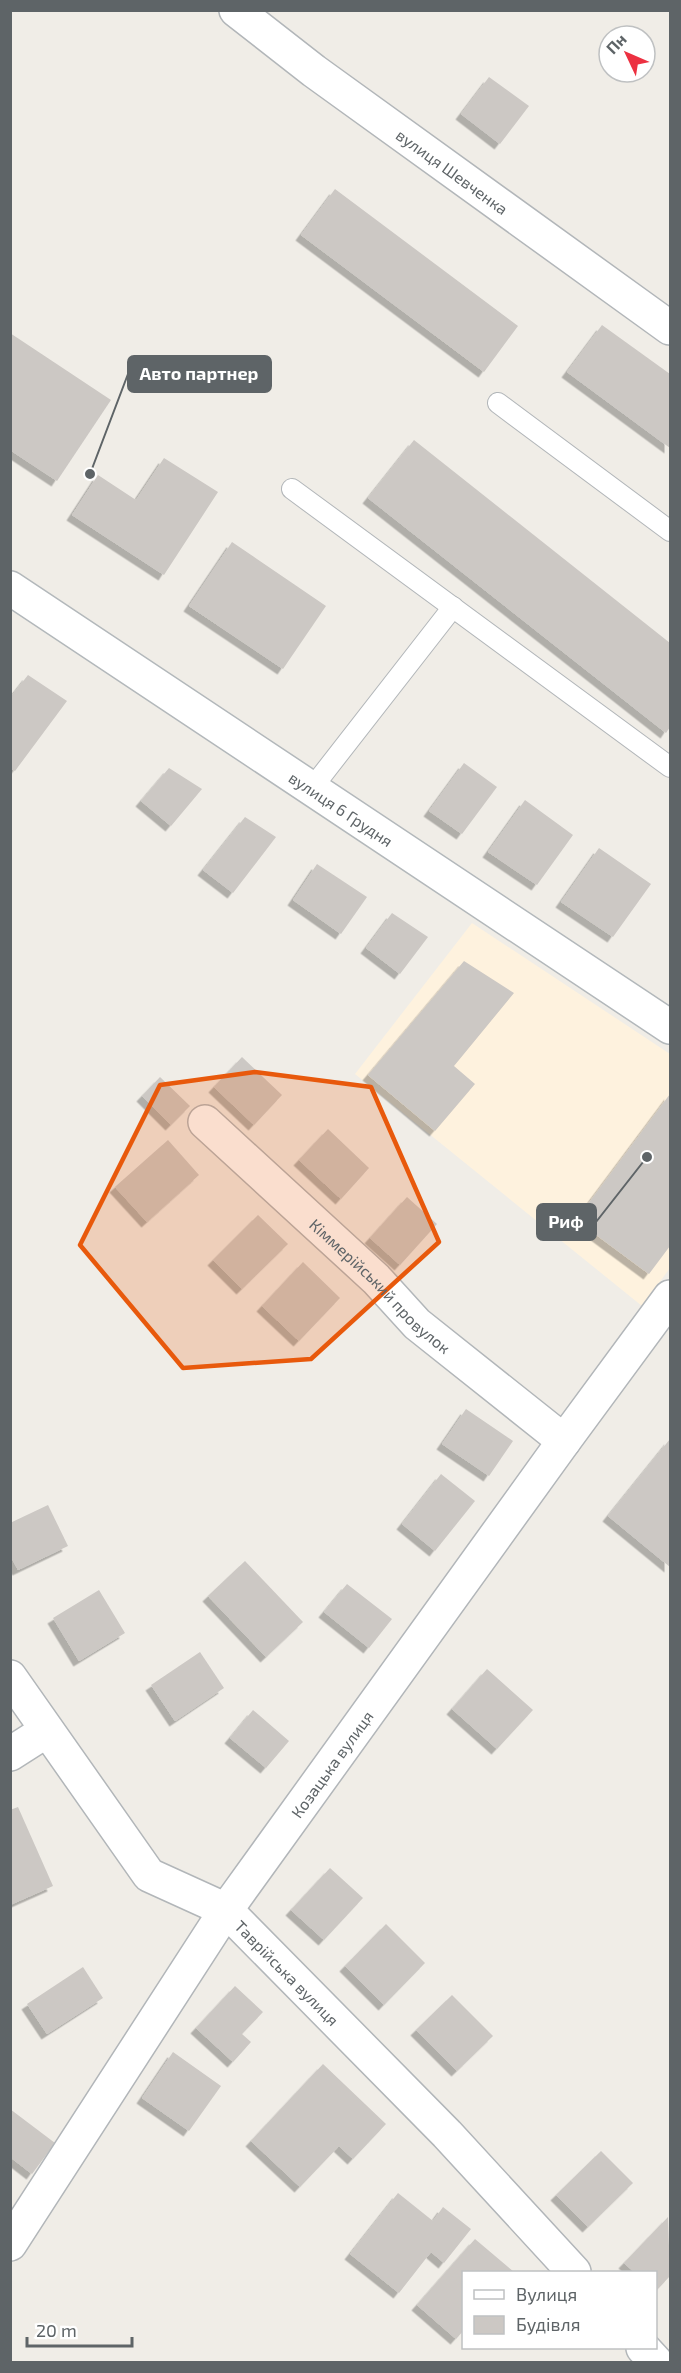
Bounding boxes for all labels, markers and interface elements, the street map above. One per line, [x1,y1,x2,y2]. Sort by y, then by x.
north arrow [597,24,657,84]
text: Пн [602,29,630,57]
street label: вулиця Шевченка [393,124,512,218]
callout: Авто партнер [128,356,271,392]
text: Авто партнер [140,362,259,384]
street label: вулиця 6 Грудня [286,767,397,850]
callout: Риф [537,1204,596,1240]
text: Риф [548,1210,584,1232]
street label: Кіммерійський провулок [306,1214,455,1357]
street label: Козацька вулиця [286,1707,376,1821]
street label: Таврійська вулиця [231,1916,343,2029]
legend [462,2271,657,2349]
text: Вулиця [516,2283,577,2305]
scale bar [27,2310,132,2348]
text: Будівля [516,2313,580,2335]
text: 20 m [36,2319,77,2341]

